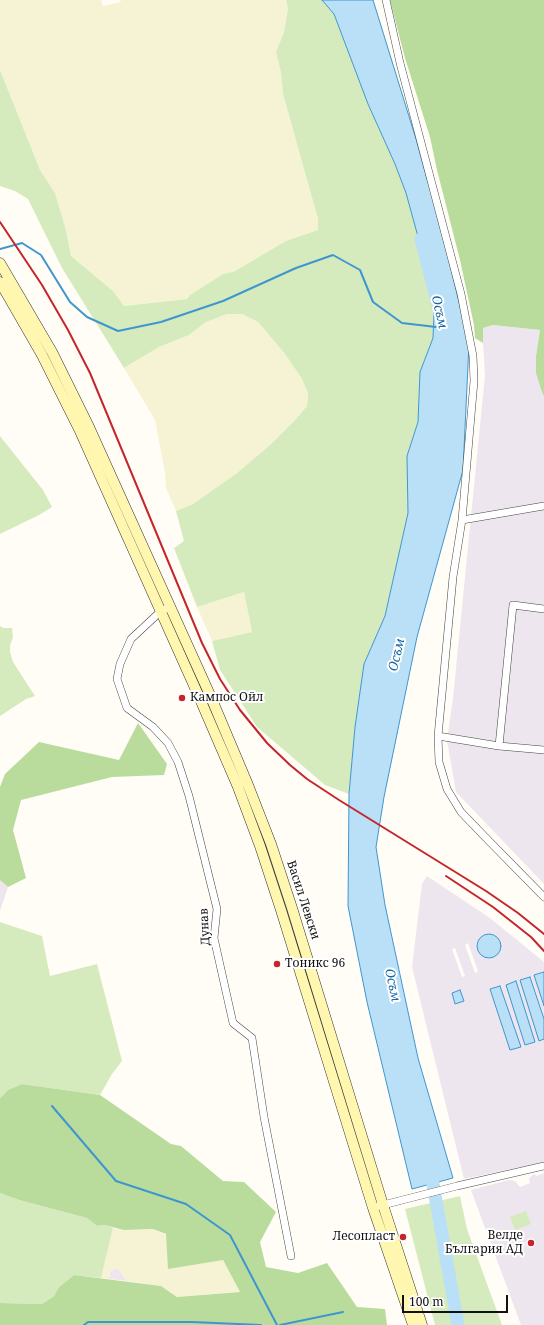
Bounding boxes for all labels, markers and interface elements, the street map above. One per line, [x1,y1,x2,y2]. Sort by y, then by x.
water label: Осъм [428,294,450,330]
water label: Осъм [386,637,408,673]
place label: Кампос Ойл [190,691,263,705]
marker: Кампос Ойл [177,693,187,703]
street label: Васил Левски [283,859,323,941]
street label: Дунав [197,908,213,946]
place label: Тоникс 96 [285,957,345,971]
marker: Тоникс 96 [272,959,282,969]
water label: Осъм [381,967,403,1003]
place label: Велде България АД [445,1229,523,1257]
place label: Лесопласт [333,1230,395,1244]
marker: Лесопласт [398,1232,408,1242]
marker: Велде България АД [526,1238,536,1248]
scale bar [404,1287,510,1313]
text: 100 m [409,1293,444,1310]

